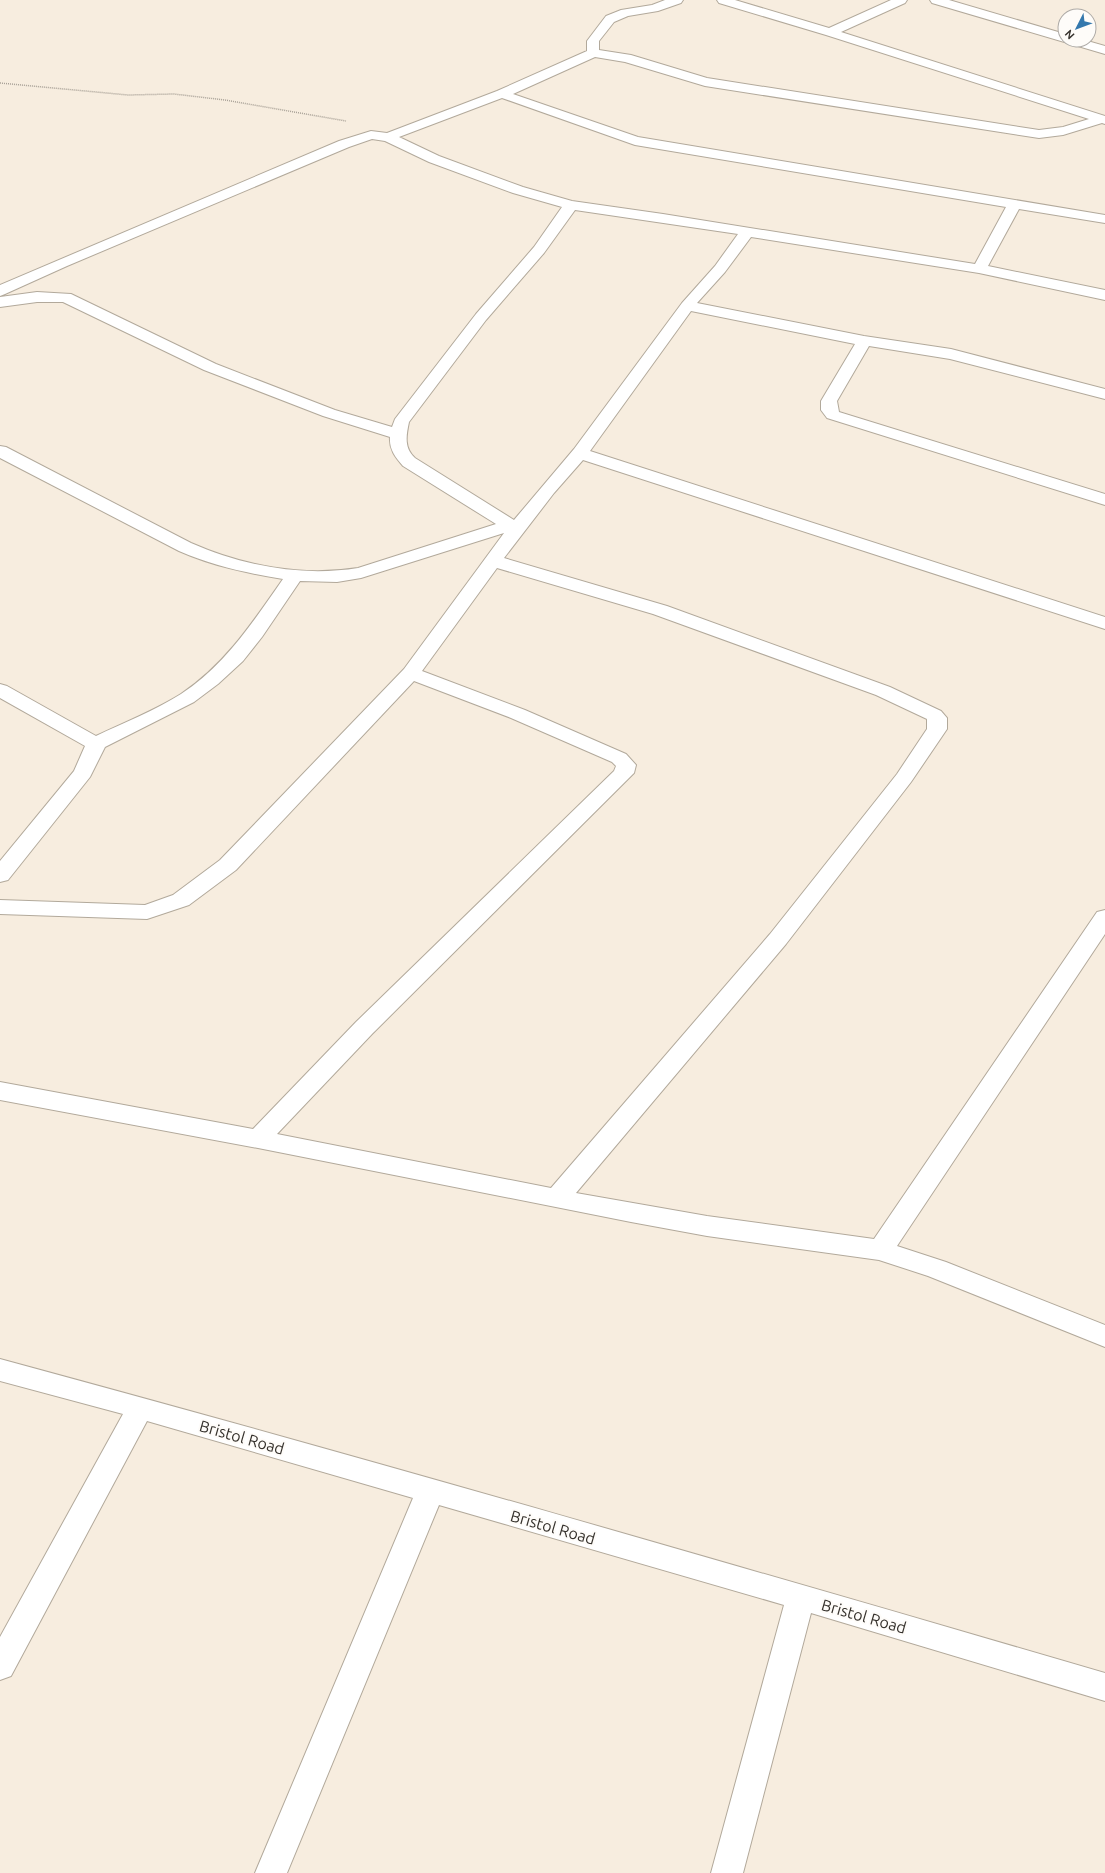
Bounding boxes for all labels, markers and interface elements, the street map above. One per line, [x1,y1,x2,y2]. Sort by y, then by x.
north arrow [1057,8,1097,48]
text: N [1062,28,1077,42]
street label: Bristol Road [198,1416,286,1458]
street label: Bristol Road [509,1506,597,1548]
street label: Bristol Road [820,1595,908,1637]

